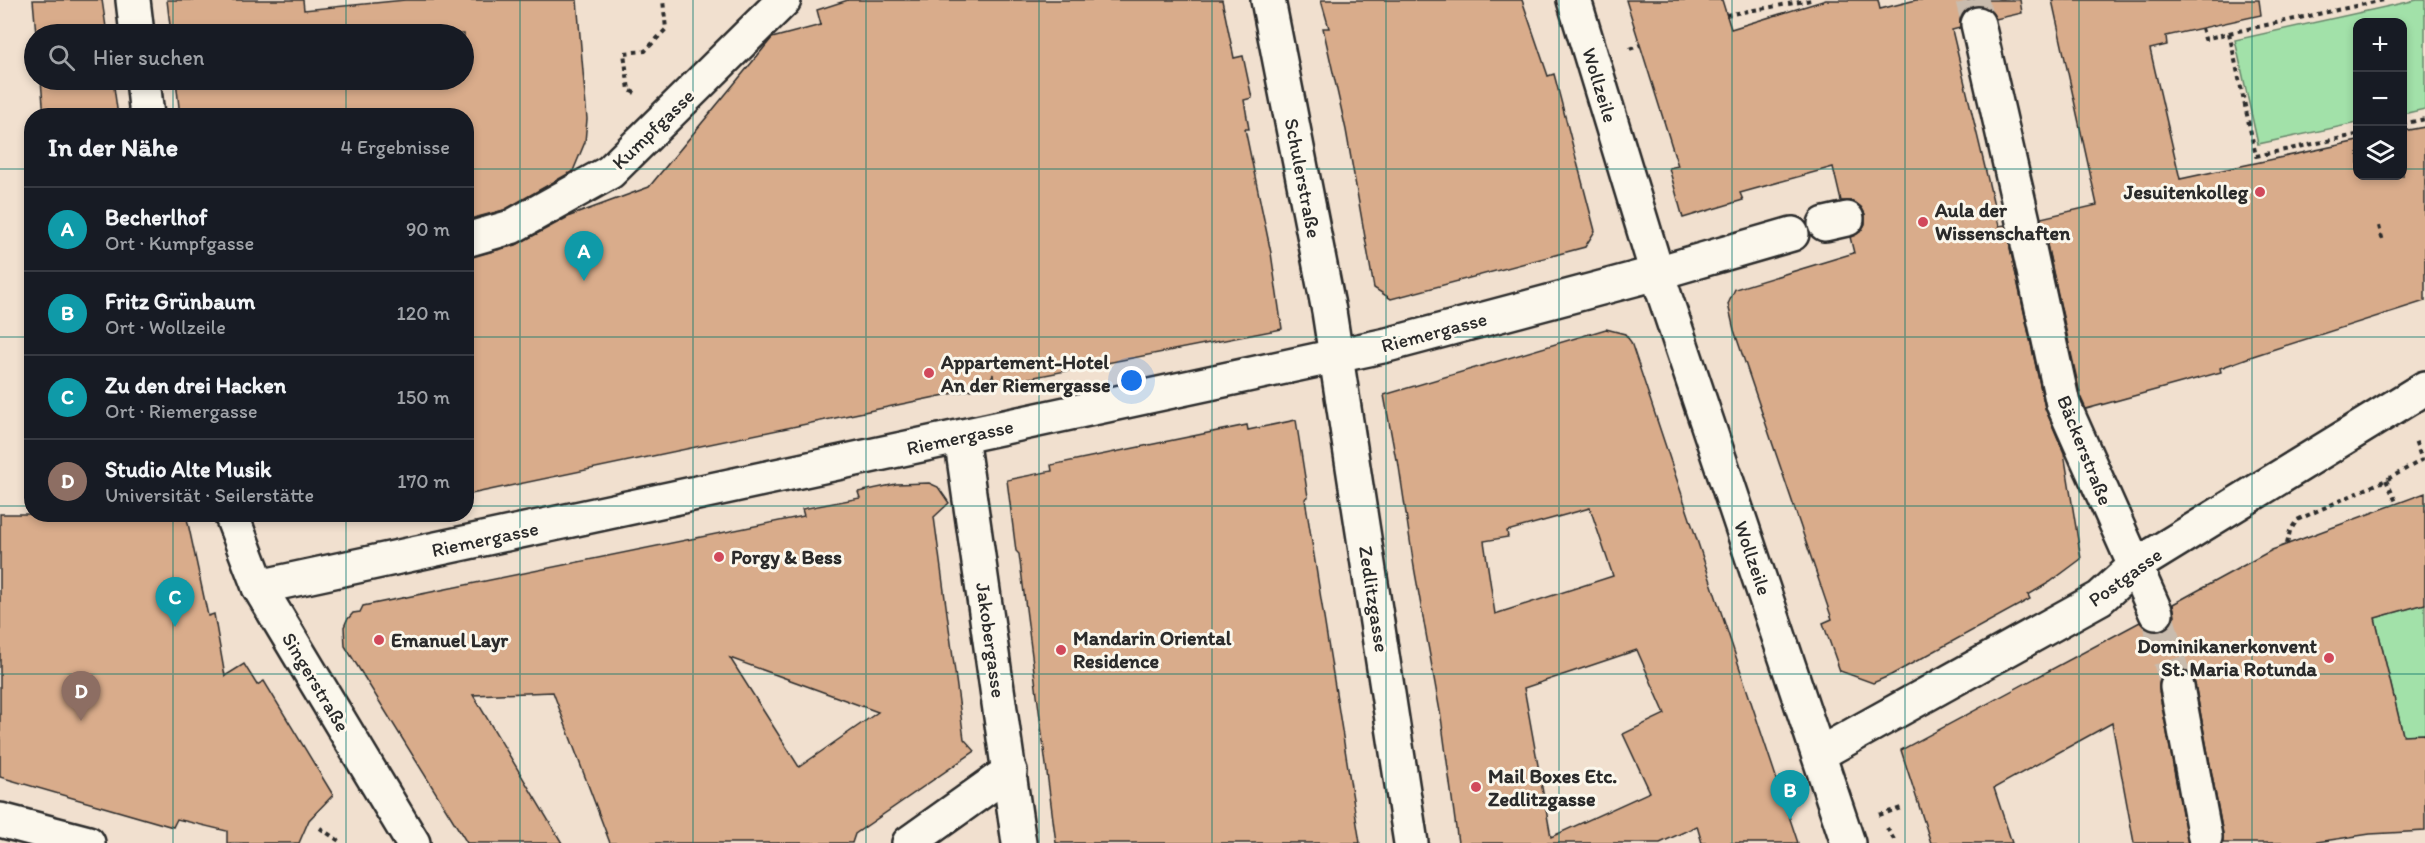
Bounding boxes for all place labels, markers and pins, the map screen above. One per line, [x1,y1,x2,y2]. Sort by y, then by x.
place label: Jesuitenkolleg [2123,180,2249,205]
marker: Jesuitenkolleg [2253,185,2267,199]
place label: Aula der Wissenschaften [1934,198,2071,245]
marker: Aula der Wissenschaften [1916,215,1930,229]
pin: A [564,232,604,281]
place label: Appartement-Hotel An der Riemergasse [940,350,1111,398]
marker: Appartement-Hotel An der Riemergasse [922,366,936,380]
place label: Porgy & Bess [731,545,842,570]
marker: Porgy & Bess [712,550,726,564]
pin: C [156,578,195,627]
place label: Mandarin Oriental Residence [1073,626,1232,673]
place label: Emanuel Layr [391,628,508,653]
marker: Emanuel Layr [372,633,386,647]
place label: Dominikanerkonvent St. Maria Rotunda [2137,634,2318,681]
marker: Mandarin Oriental Residence [1054,643,1068,657]
marker: Dominikanerkonvent St. Maria Rotunda [2322,651,2336,665]
pin: D [62,672,100,721]
place label: Mail Boxes Etc. Zedlitzgasse [1488,764,1617,812]
pin: B [1770,770,1810,820]
marker: Mail Boxes Etc. Zedlitzgasse [1469,780,1483,794]

